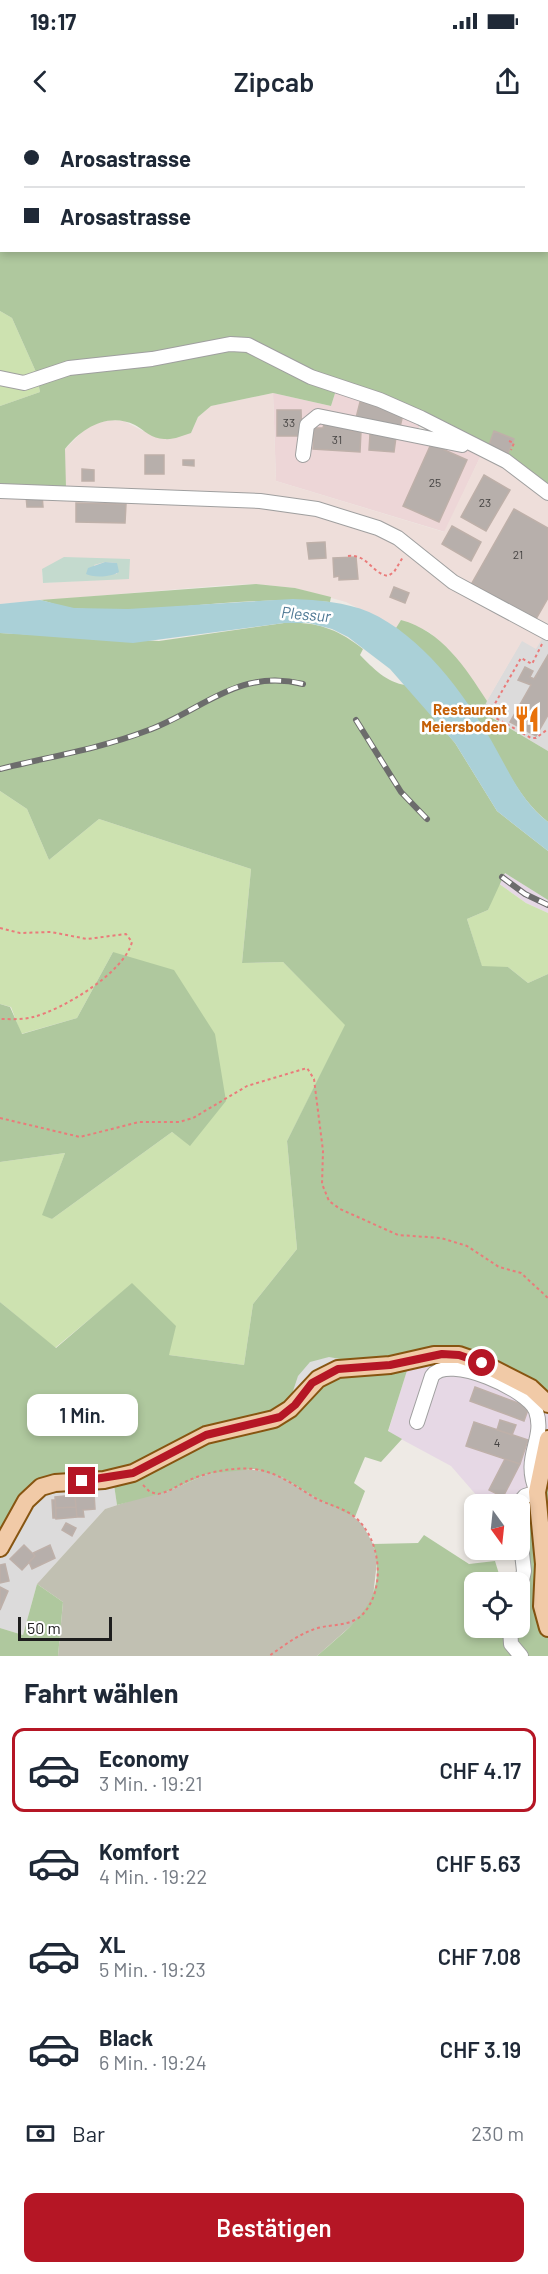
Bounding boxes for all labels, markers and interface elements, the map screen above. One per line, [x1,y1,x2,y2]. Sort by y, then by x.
text: 19:17 [30,8,76,34]
icon: back [24,65,57,98]
text: Zipcab [234,65,314,97]
icon: share [491,65,524,98]
text: Arosastrasse [60,145,191,171]
text: Arosastrasse [60,203,191,229]
house number: 33 [283,415,295,429]
house number: 31 [332,432,342,446]
house number: 25 [429,475,441,489]
house number: 23 [479,495,491,509]
house number: 21 [513,547,523,561]
water label: Plessur [281,602,333,625]
place label: Restaurant Meiersboden [421,700,507,735]
restaurant icon: Restaurant Meiersboden [512,704,542,734]
route start [468,1349,495,1376]
callout: 1 Min. [26,1394,138,1436]
text: 1 Min. [59,1403,106,1427]
house number: 4 [494,1435,500,1449]
route end [68,1467,95,1494]
north arrow [464,1494,530,1560]
map controls [464,1494,530,1638]
button: locate [464,1572,530,1638]
scale bar [18,1614,112,1642]
text: 50 m [27,1618,61,1637]
text: Fahrt wählen [24,1676,179,1708]
icon: car [27,1743,81,1797]
text: Economy [99,1745,189,1771]
text: CHF 4.17 [439,1757,521,1783]
text: 3 Min. · 19:21 [99,1771,202,1795]
icon: car [27,1836,81,1890]
text: Komfort [99,1838,180,1864]
text: CHF 5.63 [436,1850,521,1876]
text: 4 Min. · 19:22 [99,1864,207,1888]
icon: car [27,1929,81,1983]
text: XL [99,1931,125,1957]
text: CHF 7.08 [438,1943,521,1969]
text: 5 Min. · 19:23 [99,1957,206,1981]
icon: car [27,2022,81,2076]
text: Black [99,2024,153,2050]
text: CHF 3.19 [440,2036,521,2062]
text: 6 Min. · 19:24 [99,2050,207,2074]
icon: cash [24,2117,57,2150]
text: Bar [72,2120,105,2146]
text: 230 m [471,2121,524,2145]
button: Bestätigen [24,2193,524,2262]

